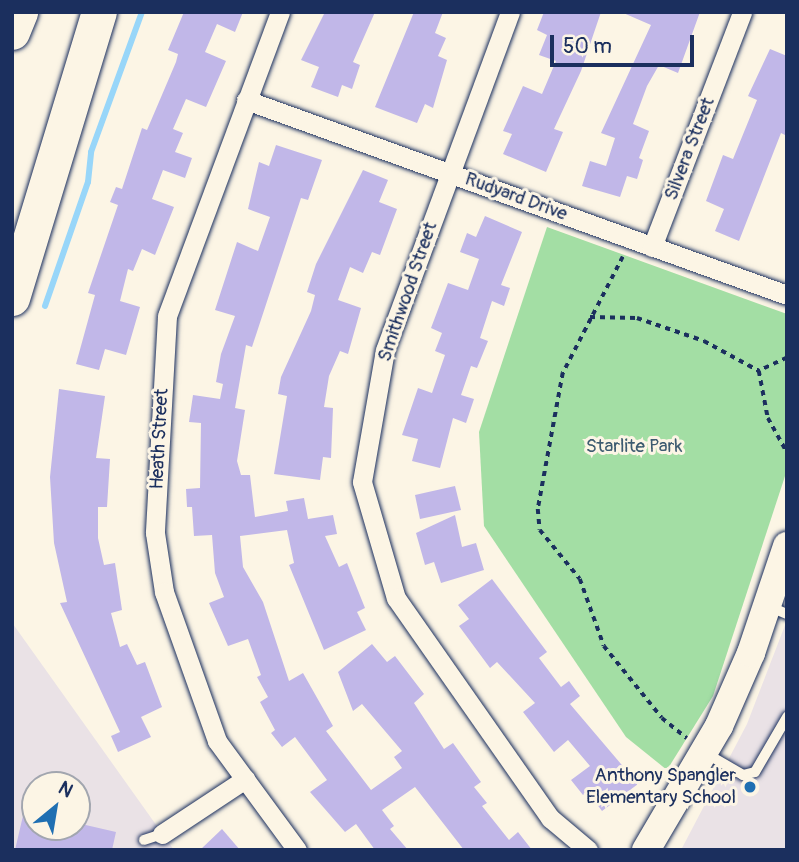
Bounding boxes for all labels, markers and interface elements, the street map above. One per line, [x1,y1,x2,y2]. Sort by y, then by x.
scale bar [554,21,698,65]
text: 50 m [563,33,612,60]
street label: Silvera Street [660,94,720,204]
street label: Rudyard Drive [462,168,570,226]
street label: Smithwood Street [373,219,443,365]
street label: Heath Street [146,388,174,490]
park label: Starlite Park [586,436,682,458]
place label: Anthony Spangler Elementary School [586,765,736,809]
north arrow [21,771,91,841]
text: N [54,776,77,803]
marker: Anthony Spangler Elementary School [742,779,758,795]

